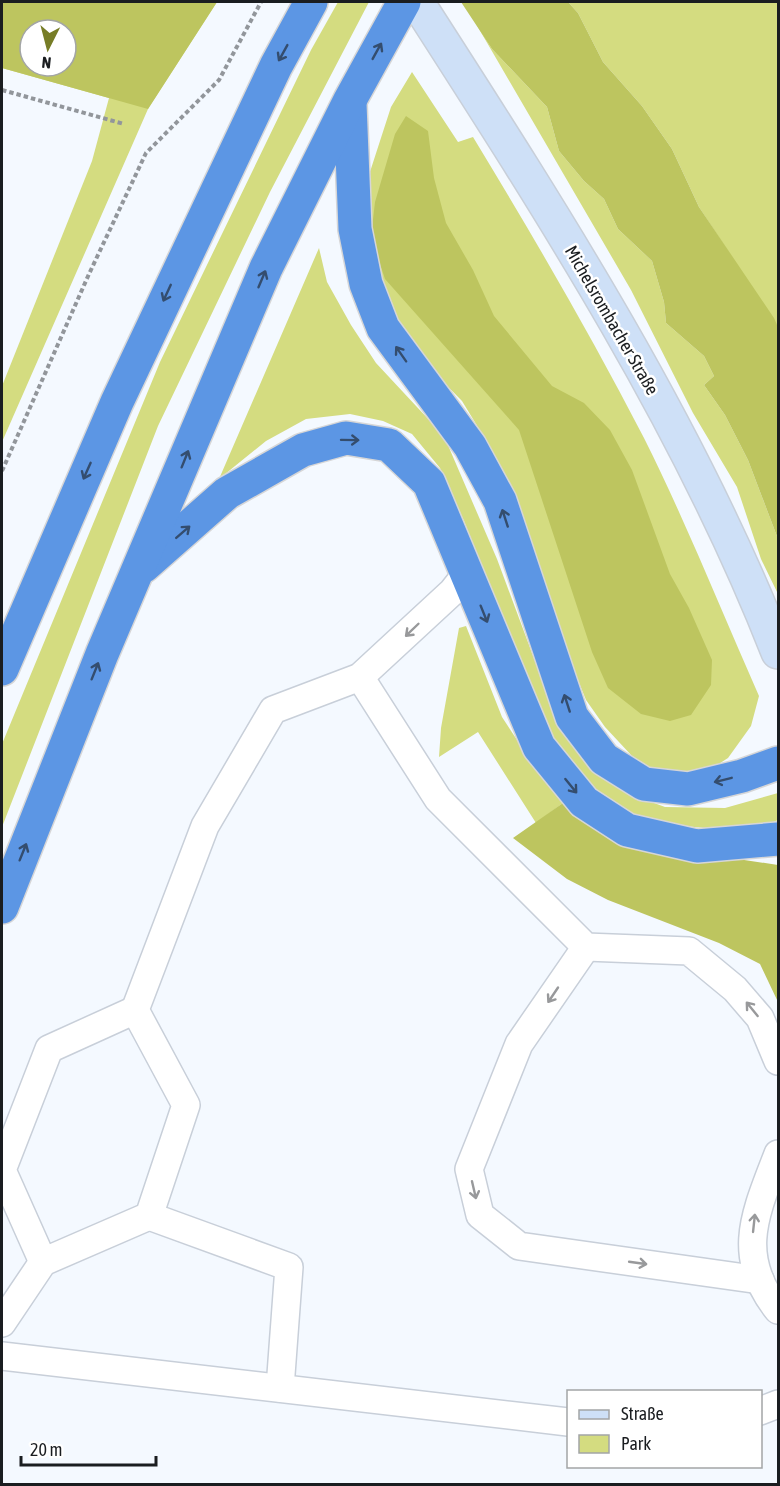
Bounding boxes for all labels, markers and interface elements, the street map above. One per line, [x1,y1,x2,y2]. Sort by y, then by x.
north arrow [18,18,78,78]
one-way arrow [372,42,383,60]
one-way arrow [277,43,288,61]
text: N [41,53,52,72]
street label: Michelsrombacher Straße [561,242,663,398]
one-way arrow [256,271,268,289]
one-way arrow [161,284,172,302]
one-way arrow [395,347,408,363]
one-way arrow [340,434,359,446]
one-way arrow [180,450,191,468]
one-way arrow [80,462,91,480]
one-way arrow [499,509,510,528]
one-way arrow [175,525,190,539]
one-way arrow [479,604,490,622]
one-way arrow [405,623,420,637]
one-way arrow [90,662,101,681]
one-way arrow [561,694,572,713]
one-way arrow [714,775,733,787]
one-way arrow [565,778,578,794]
one-way arrow [18,844,29,862]
one-way arrow [547,986,559,1002]
one-way arrow [746,1001,759,1017]
one-way arrow [469,1181,481,1200]
one-way arrow [749,1213,760,1233]
one-way arrow [627,1257,647,1268]
legend [567,1390,762,1468]
text: Straße [621,1403,664,1424]
scale bar [21,1429,156,1467]
text: Park [621,1433,651,1454]
text: 20 m [30,1439,62,1460]

